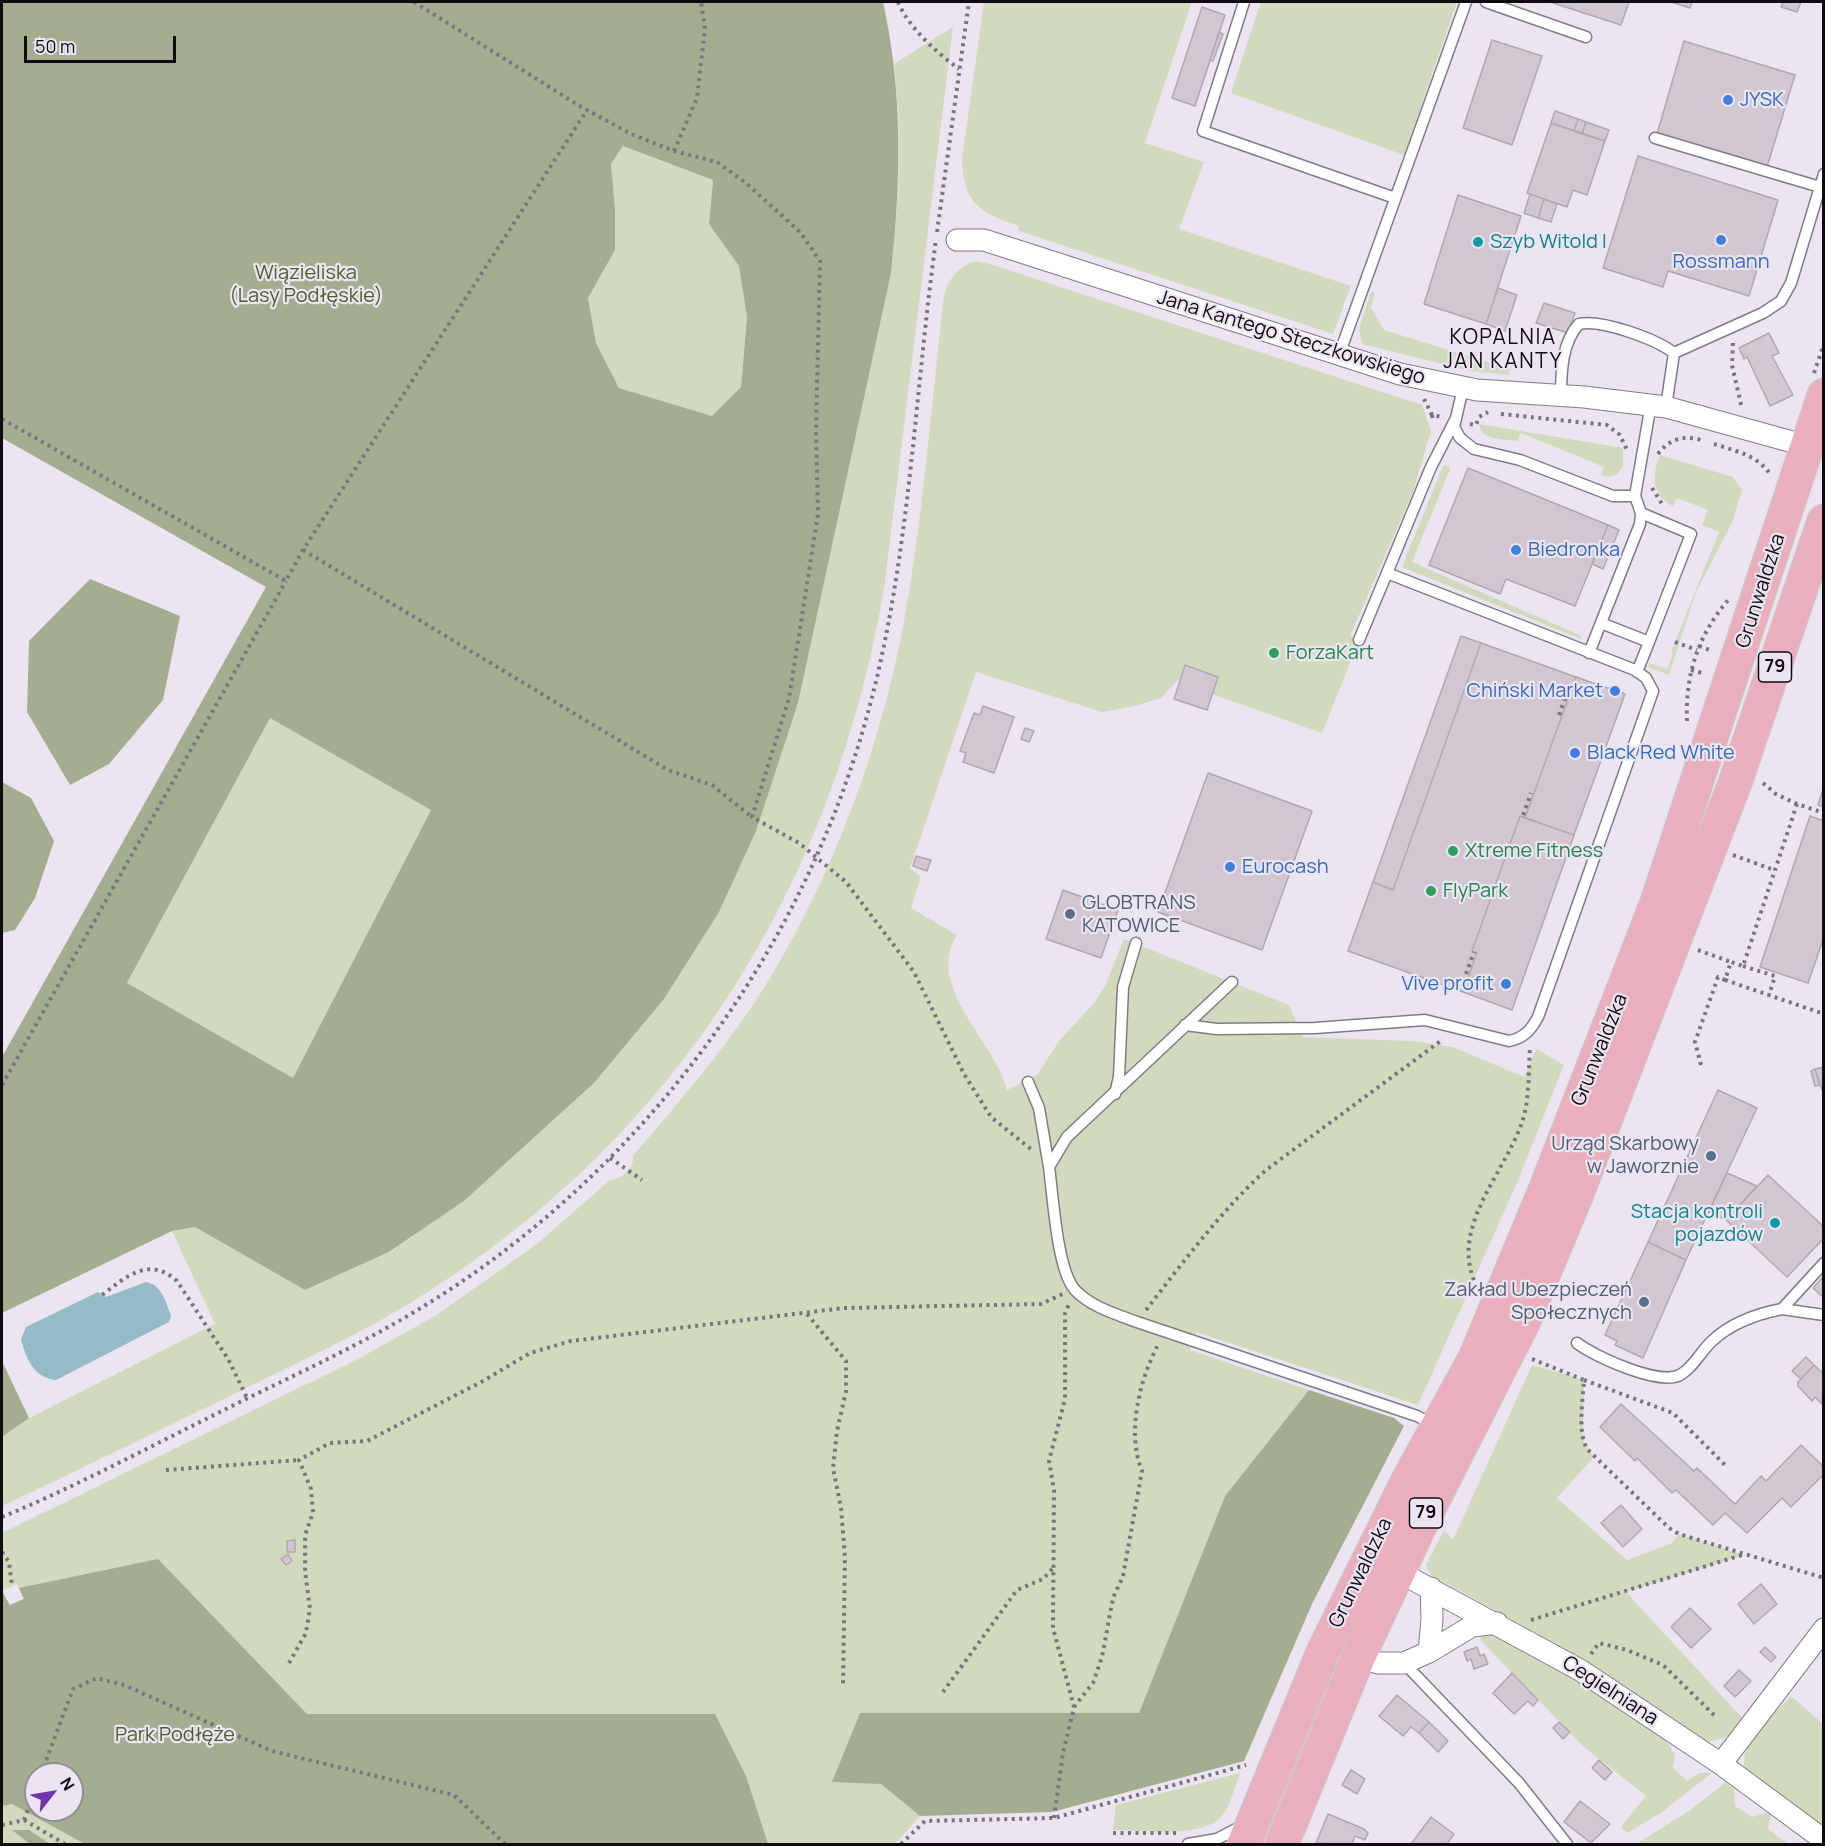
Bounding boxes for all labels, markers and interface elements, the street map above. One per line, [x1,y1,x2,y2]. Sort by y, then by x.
scale bar [27,24,178,62]
text: 50 m [35,34,75,58]
place label: JYSK [1740,88,1784,112]
marker: JYSK [1721,93,1735,107]
place label: Szyb Witold I [1490,230,1607,254]
marker: Rossmann [1714,233,1728,247]
marker: Szyb Witold I [1471,235,1485,249]
place label: Rossmann [1672,250,1770,274]
park label: Wiązieliska (Lasy Podłęskie) [229,261,383,308]
street label: Jana Kantego Steczkowskiego [1154,286,1428,390]
district label: KOPALNIA JAN KANTY [1443,325,1563,375]
street label: Grunwaldzka [1731,531,1791,651]
place label: Biedronka [1528,538,1620,562]
marker: Biedronka [1509,543,1523,557]
place label: ForzaKart [1286,641,1374,665]
marker: ForzaKart [1267,646,1281,660]
road number: 79 [1758,652,1792,682]
place label: Chiński Market [1467,679,1603,703]
marker: Chiński Market [1608,684,1622,698]
place label: Black Red White [1587,741,1735,765]
marker: Black Red White [1568,746,1582,760]
place label: Xtreme Fitness [1465,839,1603,863]
marker: Xtreme Fitness [1446,844,1460,858]
place label: Eurocash [1242,855,1329,879]
marker: Eurocash [1223,860,1237,874]
place label: FlyPark [1443,879,1508,903]
marker: FlyPark [1424,884,1438,898]
place label: GLOBTRANS KATOWICE [1082,891,1195,938]
marker: GLOBTRANS KATOWICE [1063,907,1077,921]
place label: Vive profit [1401,972,1494,996]
marker: Vive profit [1499,977,1513,991]
street label: Grunwaldzka [1567,990,1633,1110]
place label: Urząd Skarbowy w Jaworznie [1551,1132,1699,1179]
marker: Urząd Skarbowy w Jaworznie [1704,1149,1718,1163]
place label: Stacja kontroli pojazdów [1631,1200,1763,1247]
marker: Stacja kontroli pojazdów [1768,1216,1782,1230]
place label: Zakład Ubezpieczeń Społecznych [1444,1278,1632,1325]
marker: Zakład Ubezpieczeń Społecznych [1637,1295,1651,1309]
road number: 79 [1410,1498,1442,1528]
street label: Grunwaldzka [1324,1514,1398,1632]
street label: Cegielniana [1558,1651,1662,1731]
park label: Park Podłęże [115,1723,235,1747]
north arrow [24,1762,84,1822]
text: N [55,1773,80,1794]

